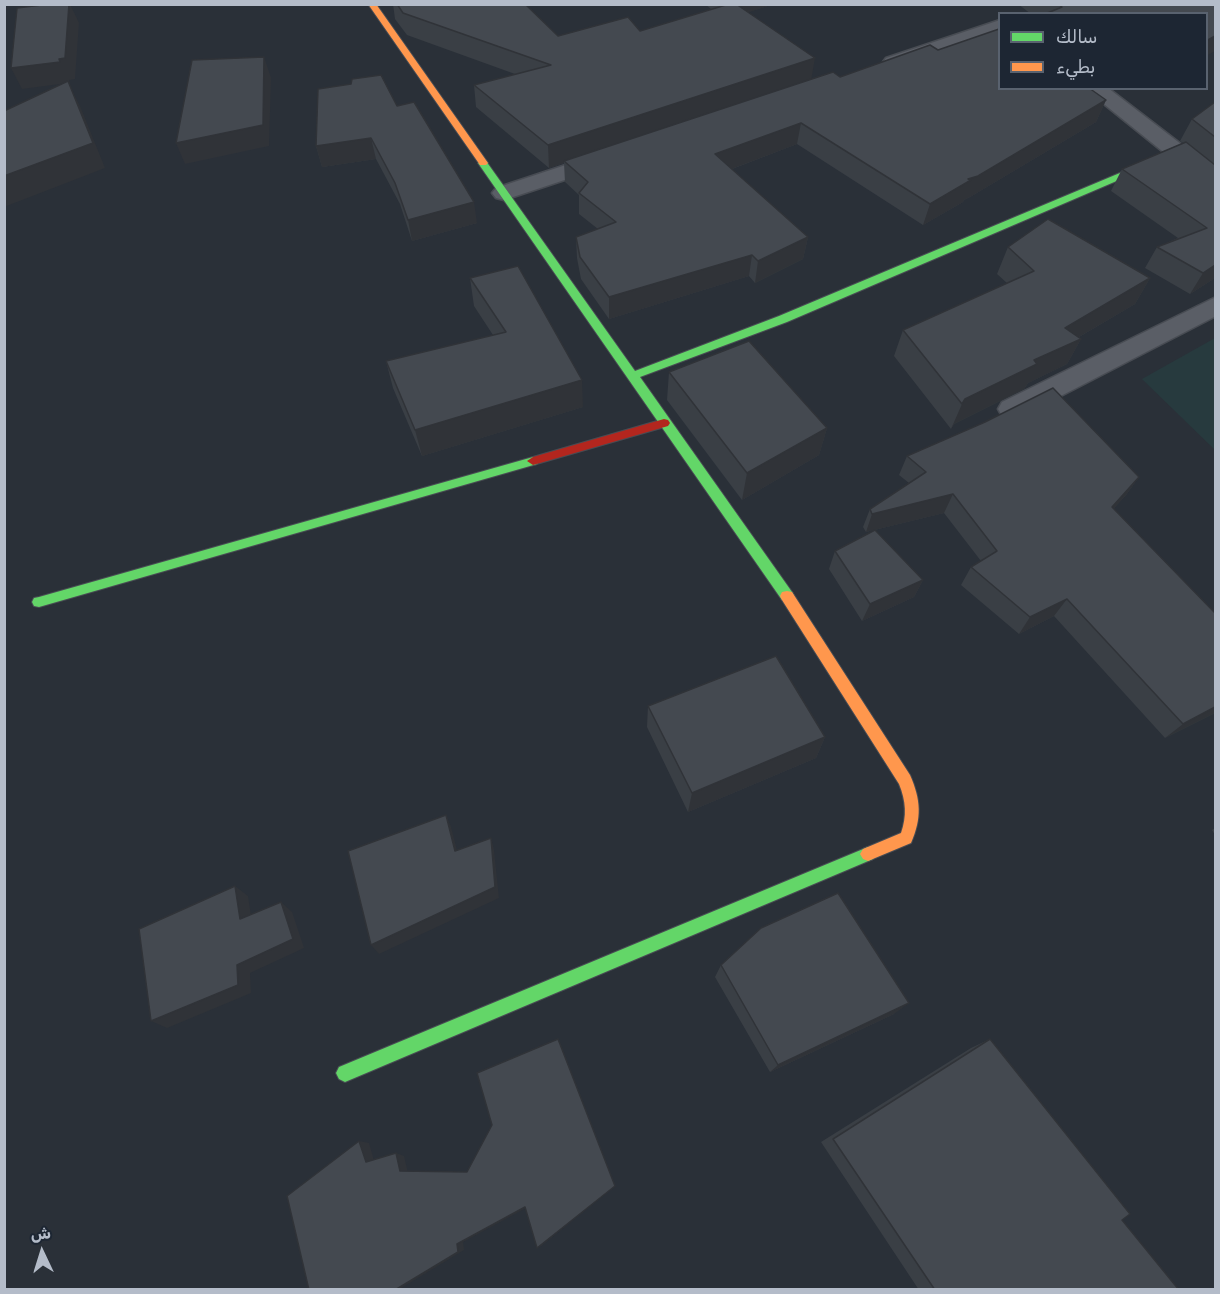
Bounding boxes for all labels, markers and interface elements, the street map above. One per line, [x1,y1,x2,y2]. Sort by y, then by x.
legend [998,12,1208,90]
text: سالك [1056,26,1097,48]
text: بطيء [1056,56,1095,78]
north arrow [12,1222,72,1282]
text: ش [30,1223,51,1244]

